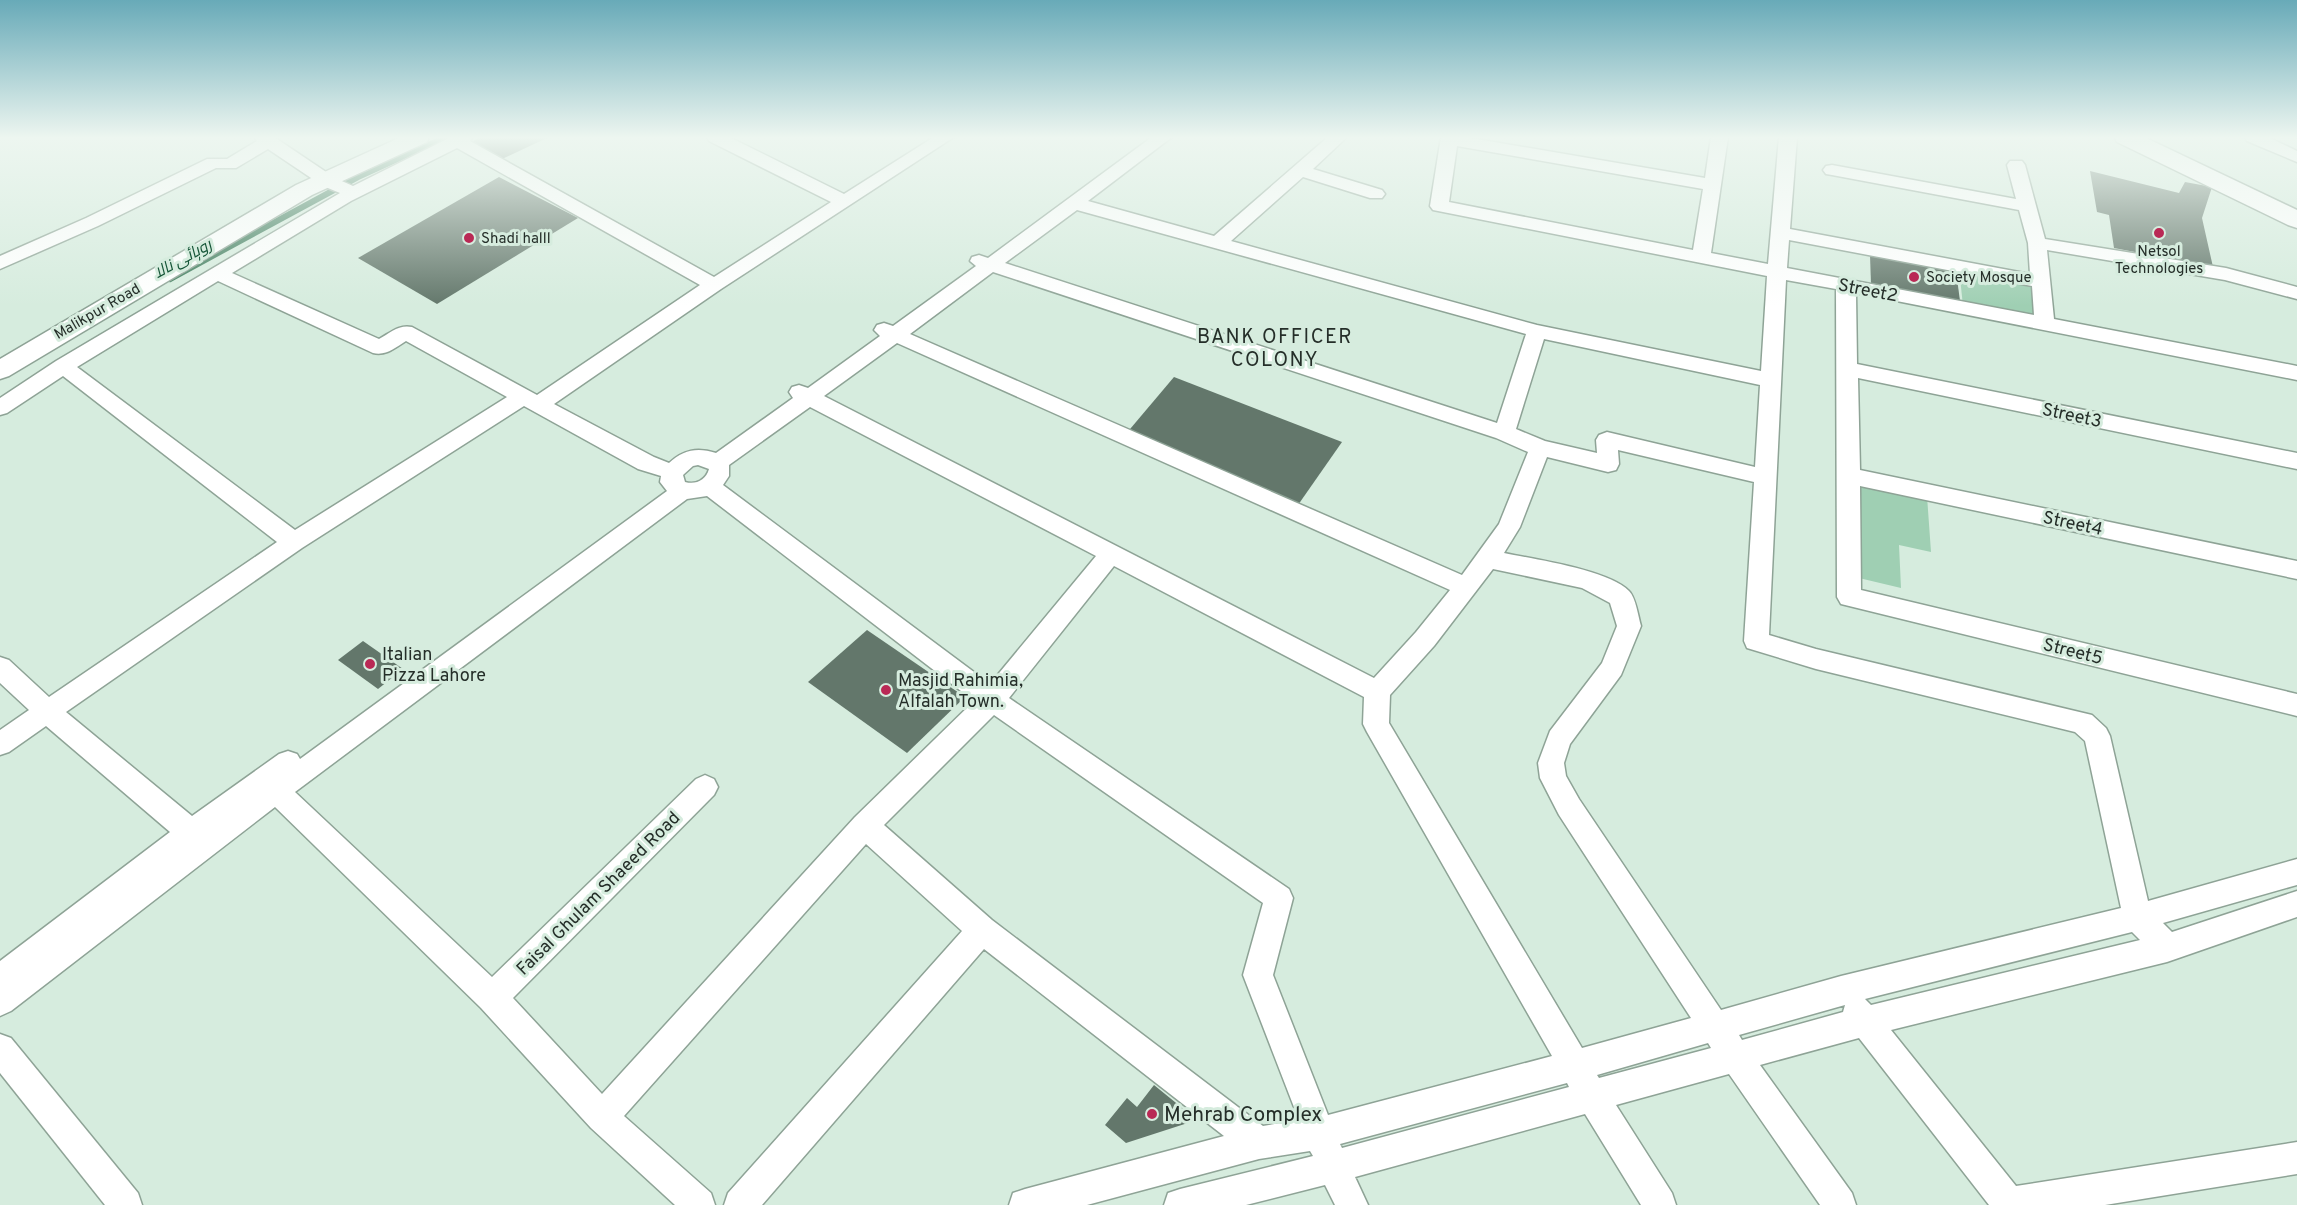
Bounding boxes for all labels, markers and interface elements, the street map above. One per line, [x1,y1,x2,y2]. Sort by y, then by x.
marker: Netsol Technologies [2152,226,2166,240]
place label: Shadi halll [481,230,551,249]
marker: Shadi halll [462,231,476,245]
water label: روہائی نالا [150,235,217,284]
place label: Netsol Technologies [2115,243,2203,279]
place label: Society Mosque [1926,269,2032,288]
marker: Society Mosque [1907,270,1921,284]
street label: Street2 [1836,274,1900,309]
street label: Malikpur Road [51,280,144,345]
district label: BANK OFFICER COLONY [1197,325,1353,374]
street label: Street3 [2040,399,2104,434]
street label: Street4 [2041,507,2105,542]
street label: Street5 [2040,634,2105,671]
place label: Italian Pizza Lahore [382,644,486,688]
marker: Italian Pizza Lahore [363,657,377,671]
place label: Masjid Rahimia, Alfalah Town. [898,670,1023,714]
marker: Masjid Rahimia, Alfalah Town. [879,683,893,697]
street label: Faisal Ghulam Shaeed Road [512,807,686,981]
place label: Mehrab Complex [1164,1102,1322,1129]
marker: Mehrab Complex [1145,1107,1159,1121]

